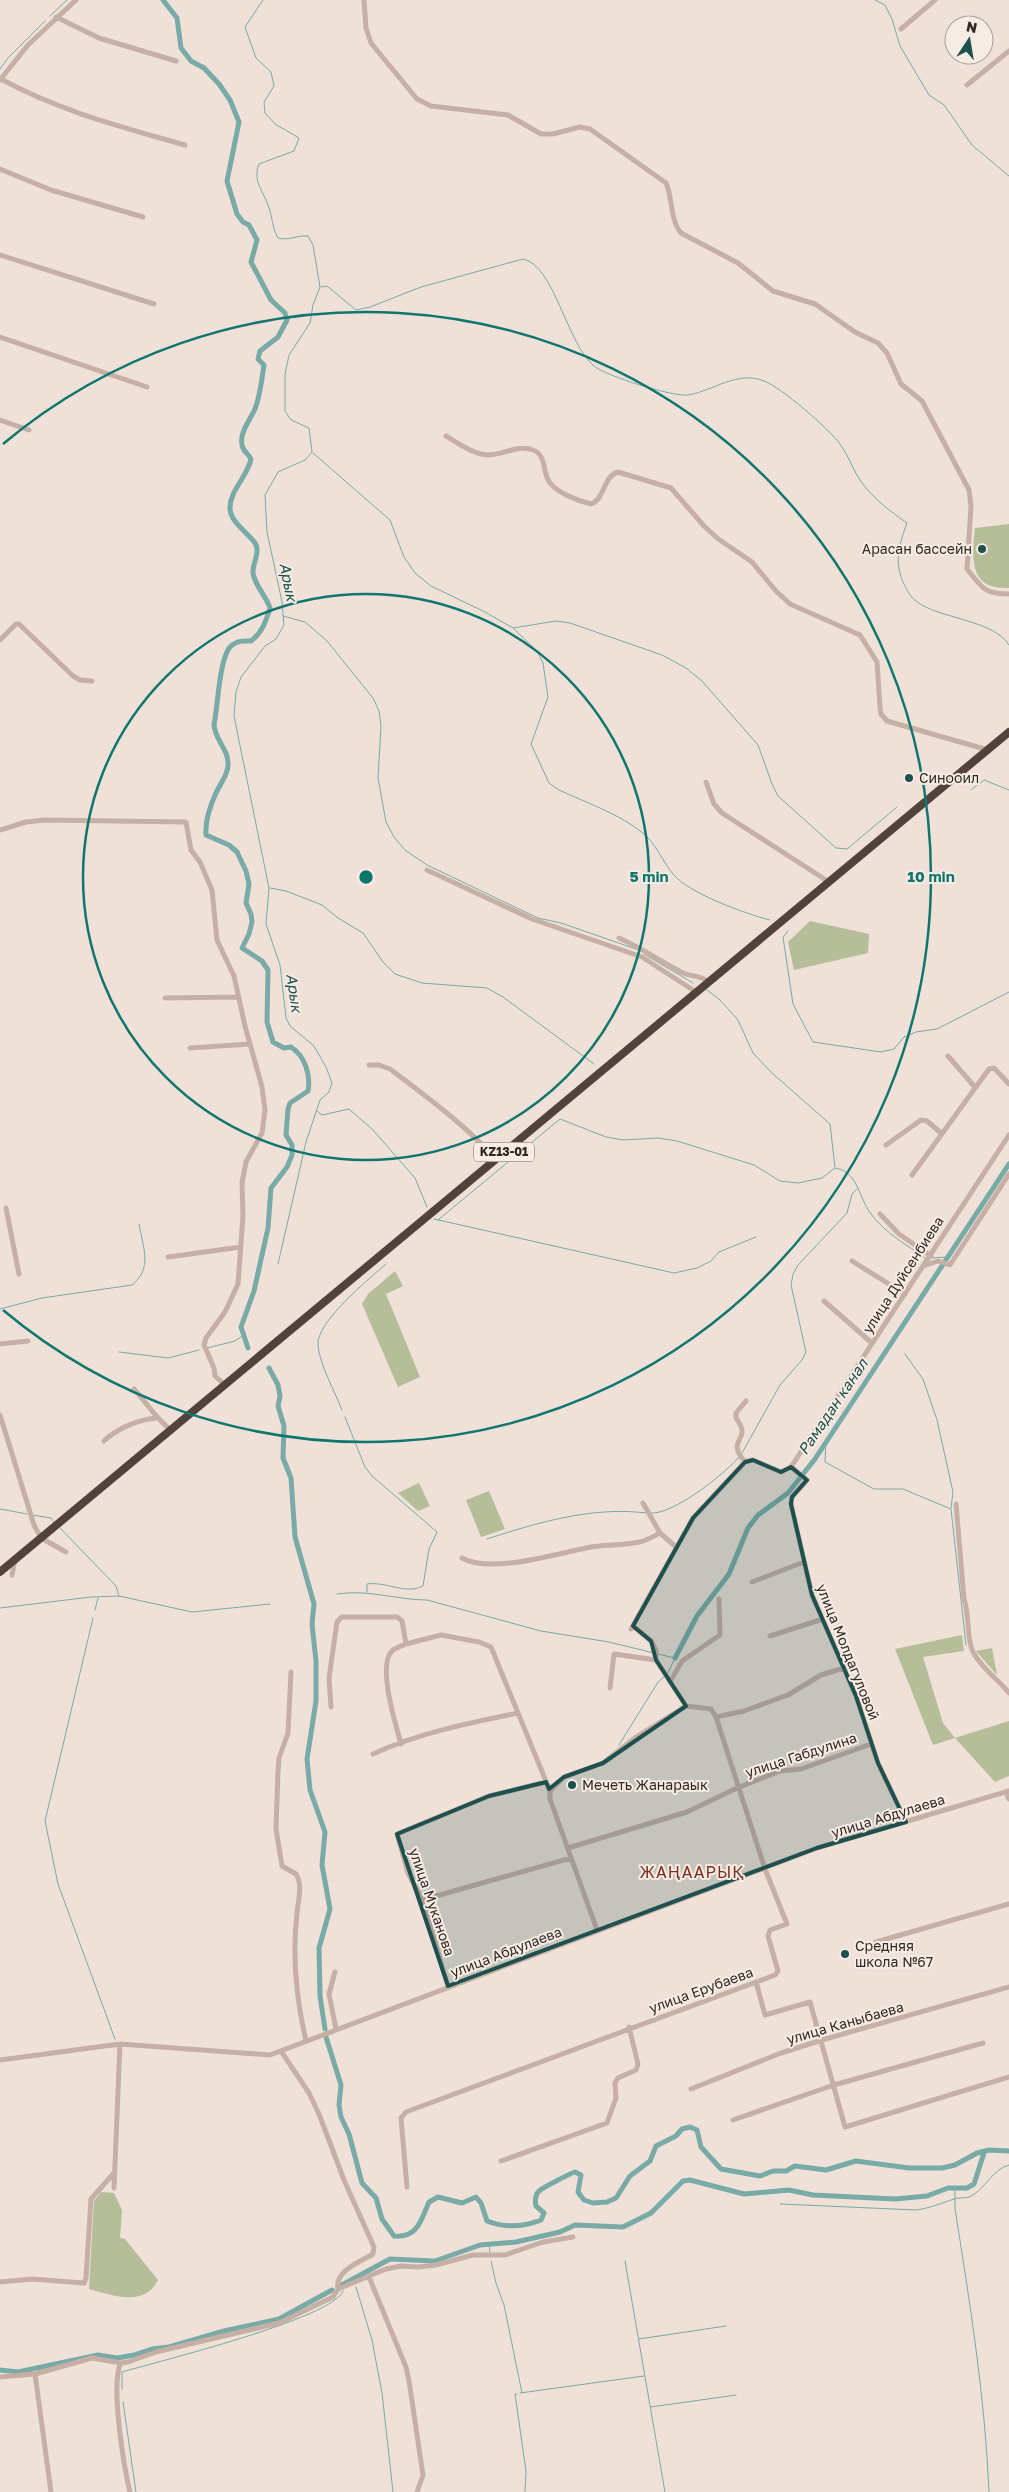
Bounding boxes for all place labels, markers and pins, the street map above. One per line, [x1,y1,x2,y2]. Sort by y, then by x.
place label: Арасан бассейн [862,540,972,557]
marker: Арасан бассейн [976,543,988,555]
place label: Синооил [919,769,979,786]
marker: Синооил [903,772,915,784]
centre of rings [357,868,375,886]
place label: Мечеть Жанараык [582,1776,708,1793]
marker: Мечеть Жанараык [566,1779,578,1791]
place label: Средняя школа №67 [855,1937,933,1970]
marker: Средняя школа №67 [839,1948,851,1960]

